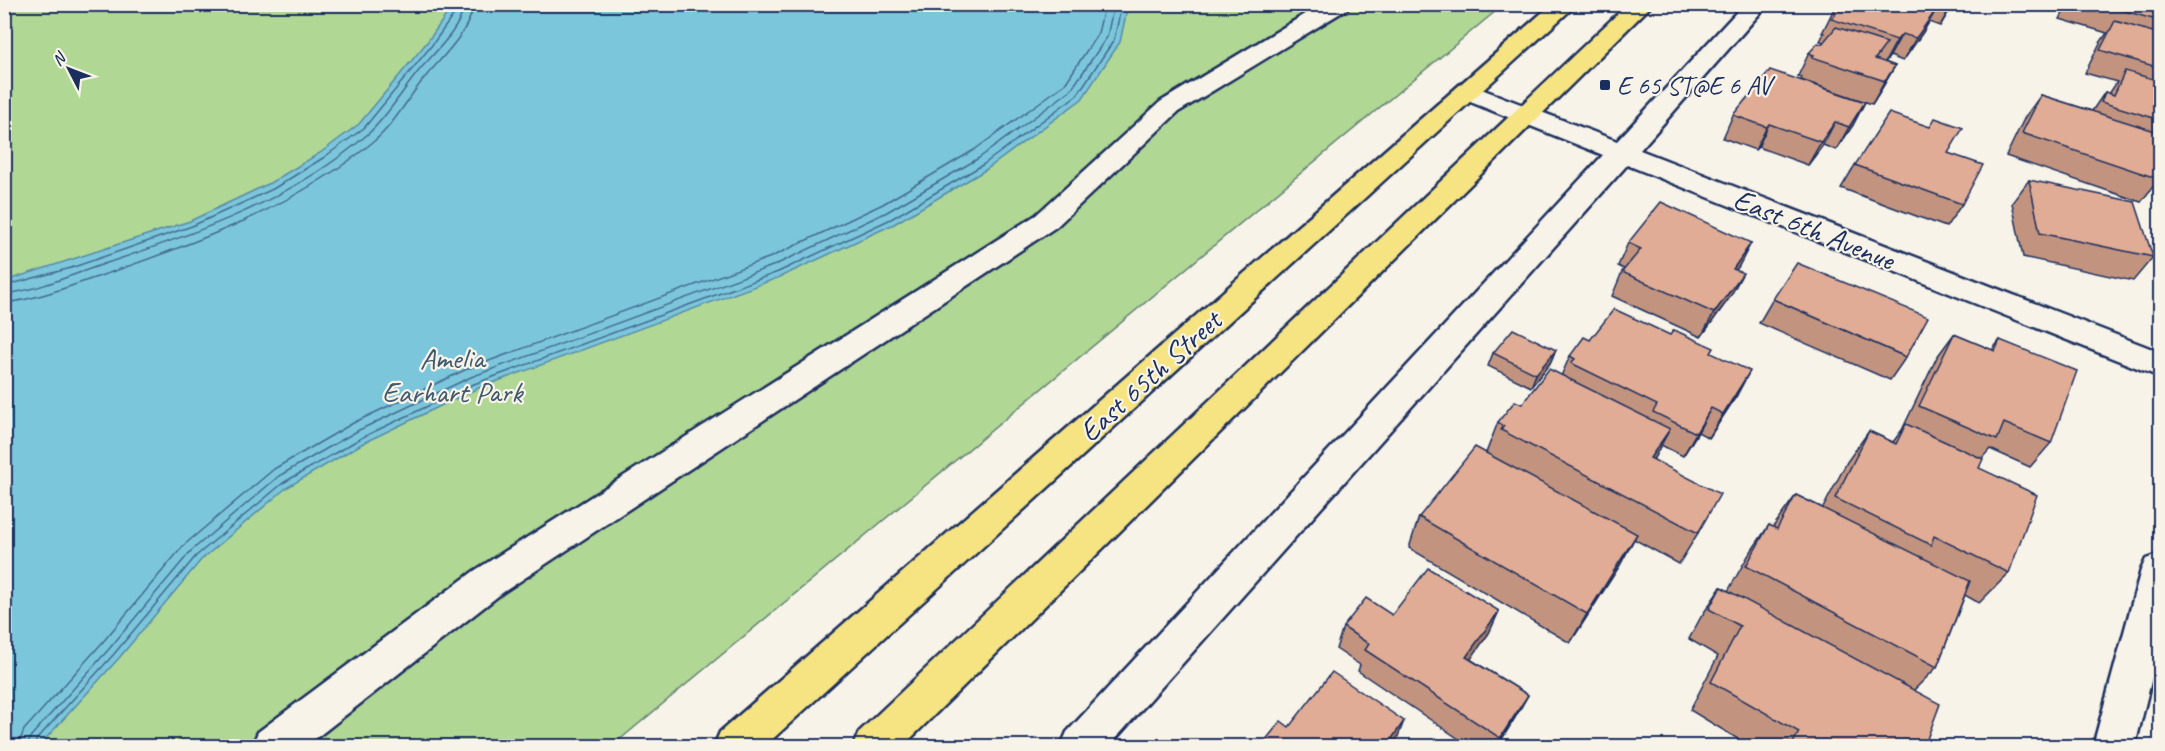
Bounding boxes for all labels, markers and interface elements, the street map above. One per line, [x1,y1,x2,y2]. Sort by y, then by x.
north arrow [39,39,99,99]
text: N [48,47,71,70]
place label: E 65 ST@E 6 AV [1617,69,1776,102]
marker: E 65 ST@E 6 AV [1598,78,1612,92]
street label: East 6th Avenue [1728,180,1902,279]
street label: East 65th Street [1071,300,1231,450]
park label: Amelia Earhart Park [382,339,524,411]

